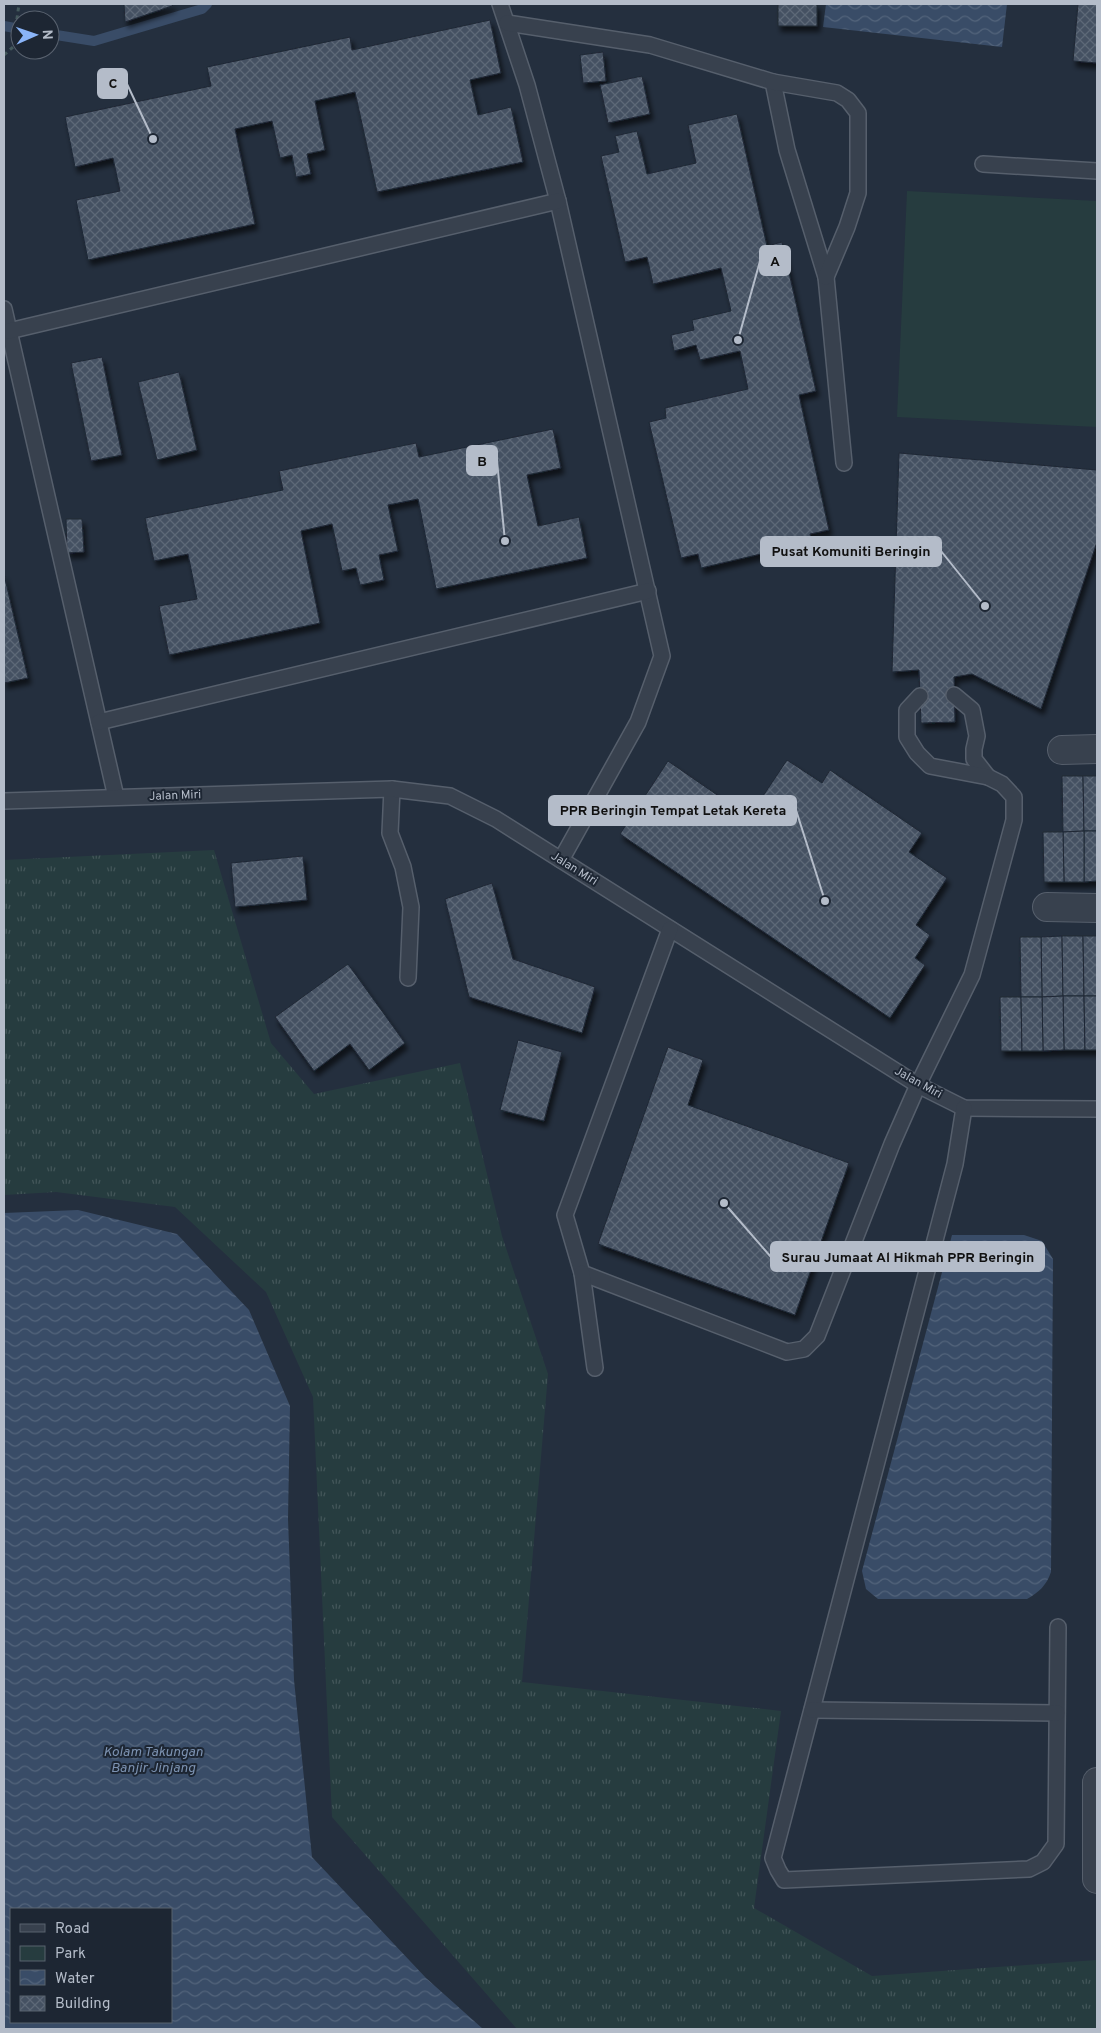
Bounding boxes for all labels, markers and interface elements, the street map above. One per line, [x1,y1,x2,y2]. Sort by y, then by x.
north arrow [10,10,60,60]
text: N [38,29,55,40]
callout: C [98,69,127,98]
text: C [109,76,118,93]
callout: A [760,246,790,275]
text: A [770,254,780,271]
callout: B [467,446,497,475]
text: B [477,454,487,471]
callout: Pusat Komuniti Beringin [761,537,941,566]
text: Pusat Komuniti Beringin [771,544,931,561]
street label: Jalan Miri [149,787,201,805]
callout: PPR Beringin Tempat Letak Kereta [549,796,796,825]
text: PPR Beringin Tempat Letak Kereta [560,803,786,820]
street label: Jalan Miri [548,848,600,890]
street label: Jalan Miri [891,1063,945,1103]
callout: Surau Jumaat Al Hikmah PPR Beringin [771,1242,1044,1271]
text: Surau Jumaat Al Hikmah PPR Beringin [782,1250,1034,1267]
water label: Kolam Takungan Banjir Jinjang [103,1744,203,1777]
legend [10,1908,172,2023]
text: Road [55,1920,90,1939]
text: Park [55,1945,86,1964]
text: Water [55,1970,95,1989]
text: Building [55,1995,110,2014]

